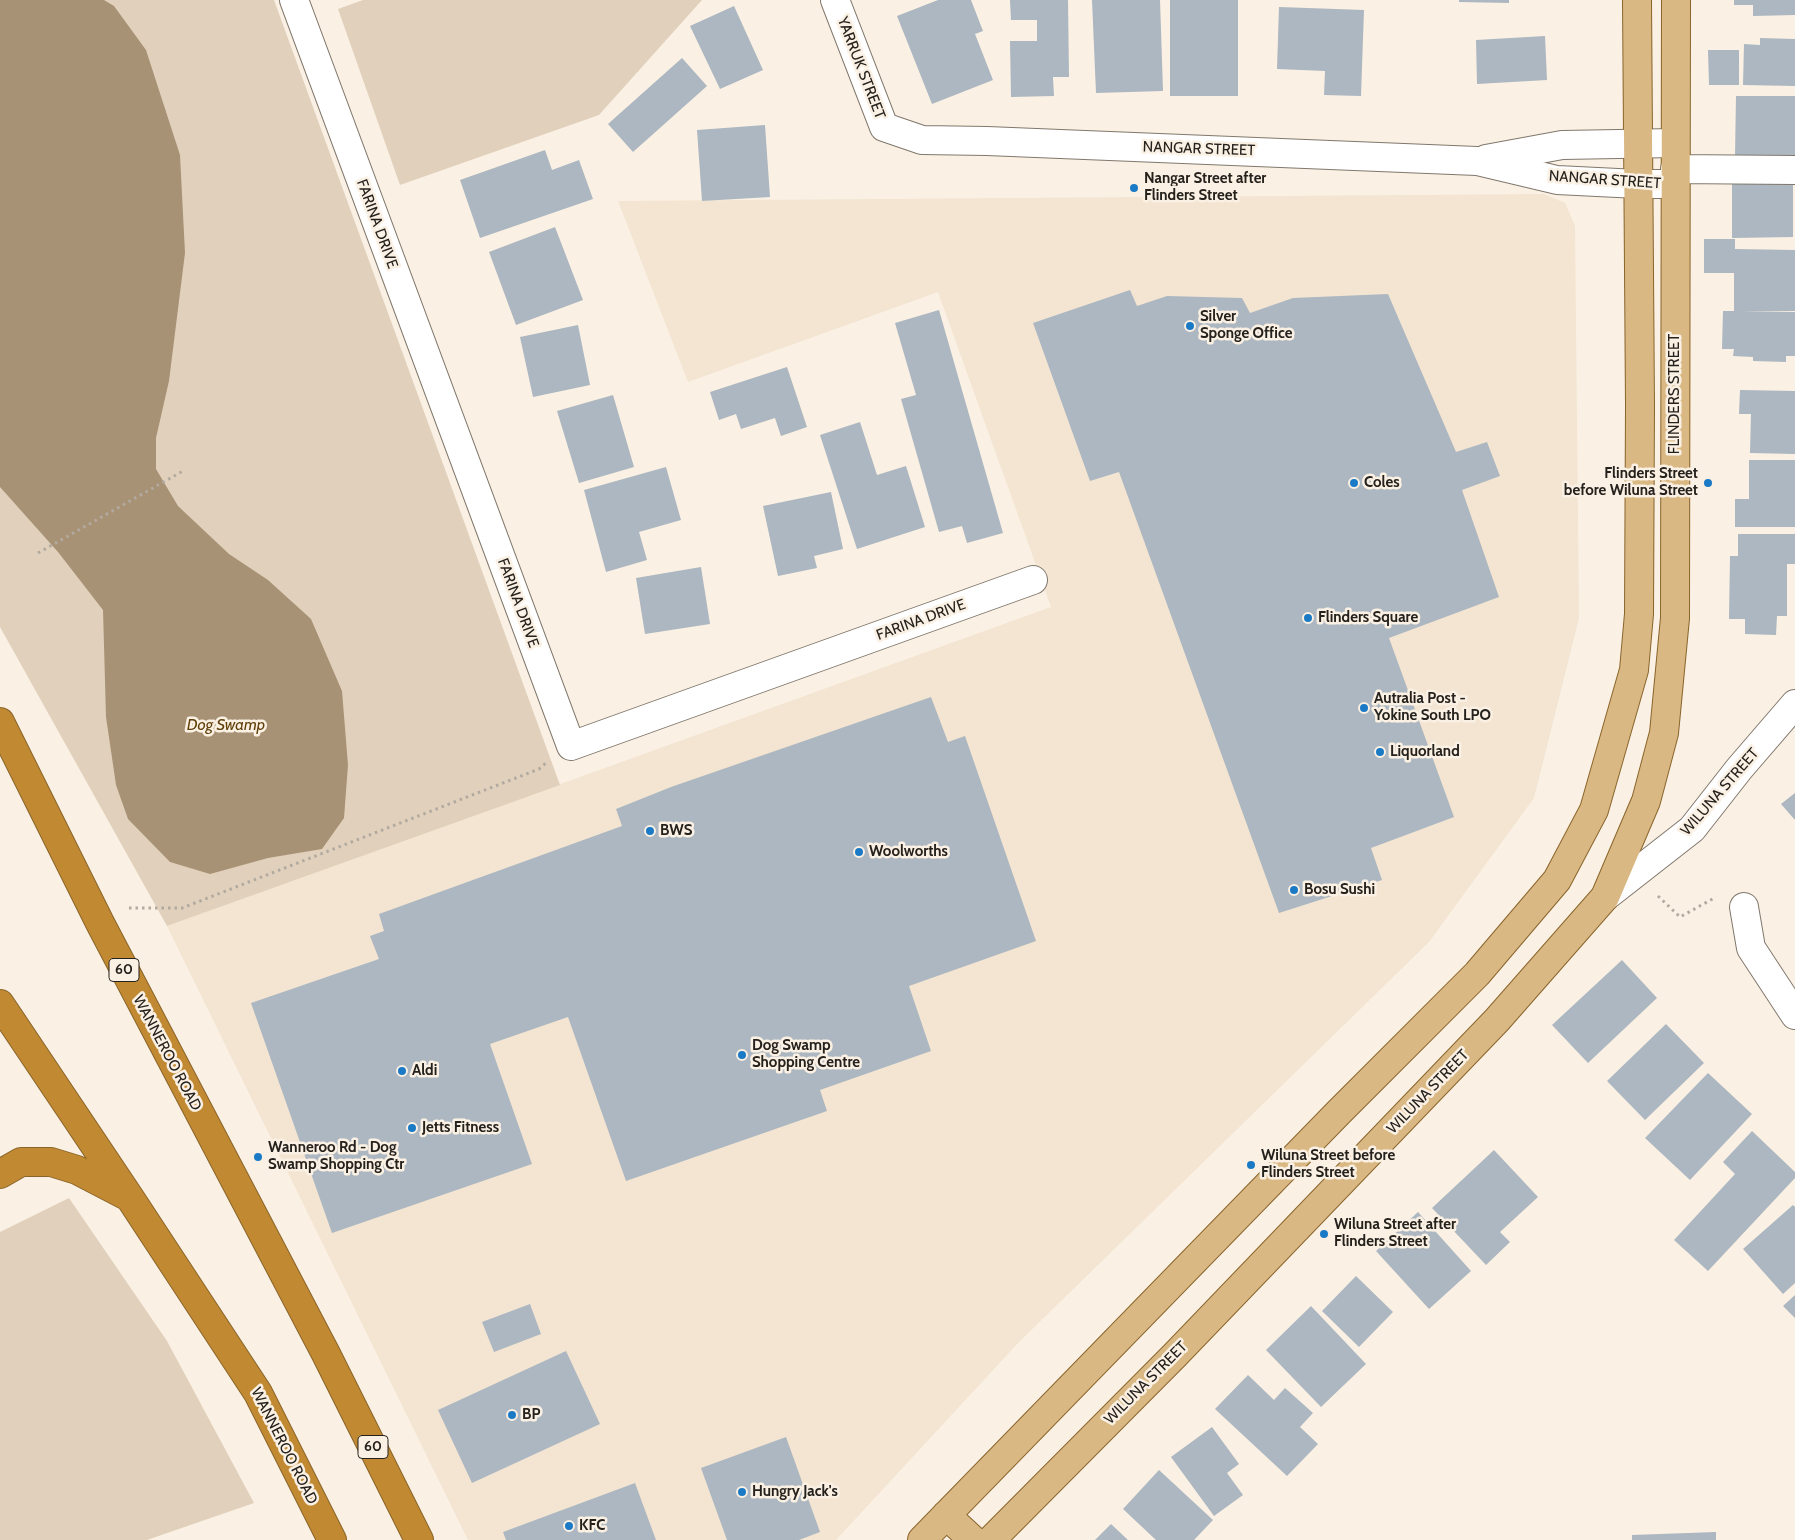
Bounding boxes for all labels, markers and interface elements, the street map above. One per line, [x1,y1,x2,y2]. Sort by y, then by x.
street label: YARRUK STREET [833,14,889,122]
street label: NANGAR STREET [1142,138,1256,160]
street label: NANGAR STREET [1548,167,1662,193]
place label: Nangar Street after Flinders Street [1144,170,1266,205]
street label: FARINA DRIVE [353,177,401,271]
marker: Nangar Street after Flinders Street [1128,182,1140,194]
place label: Silver Sponge Office [1200,308,1292,343]
marker: Silver Sponge Office [1184,320,1196,332]
street label: FLINDERS STREET [1666,334,1684,454]
place label: Flinders Street before Wiluna Street [1564,465,1698,500]
place label: Coles [1364,474,1399,492]
marker: Coles [1348,477,1360,489]
marker: Flinders Street before Wiluna Street [1702,477,1714,489]
street label: FARINA DRIVE [494,556,542,650]
street label: FARINA DRIVE [874,596,968,644]
place label: Flinders Square [1318,609,1418,627]
marker: Flinders Square [1302,612,1314,624]
place label: Autralia Post - Yokine South LPO [1374,690,1491,725]
marker: Autralia Post - Yokine South LPO [1358,702,1370,714]
water label: Dog Swamp [187,715,265,735]
place label: Liquorland [1390,743,1460,761]
street label: WILUNA STREET [1677,745,1763,839]
marker: Liquorland [1374,746,1386,758]
place label: BWS [660,822,692,840]
marker: BWS [644,825,656,837]
place label: Woolworths [869,843,948,861]
marker: Woolworths [853,846,865,858]
place label: Bosu Sushi [1304,881,1375,899]
marker: Bosu Sushi [1288,884,1300,896]
road number: 60 [109,958,139,982]
street label: WANNEROO ROAD [129,992,205,1114]
place label: Dog Swamp Shopping Centre [752,1037,860,1072]
street label: WILUNA STREET [1383,1046,1473,1138]
marker: Dog Swamp Shopping Centre [736,1049,748,1061]
place label: Aldi [412,1062,437,1080]
marker: Aldi [396,1065,408,1077]
place label: Jetts Fitness [422,1119,499,1137]
marker: Jetts Fitness [406,1122,418,1134]
place label: Wanneroo Rd - Dog Swamp Shopping Ctr [268,1139,404,1174]
place label: Wiluna Street before Flinders Street [1261,1147,1395,1182]
marker: Wanneroo Rd - Dog Swamp Shopping Ctr [252,1151,264,1163]
marker: Wiluna Street before Flinders Street [1245,1159,1257,1171]
place label: Wiluna Street after Flinders Street [1334,1216,1456,1251]
marker: Wiluna Street after Flinders Street [1318,1228,1330,1240]
street label: WILUNA STREET [1101,1338,1191,1428]
street label: WANNEROO ROAD [247,1385,321,1507]
place label: BP [522,1406,540,1424]
marker: BP [506,1409,518,1421]
road number: 60 [358,1435,388,1458]
place label: Hungry Jack's [752,1483,838,1501]
marker: Hungry Jack's [736,1486,748,1498]
place label: KFC [579,1517,605,1535]
marker: KFC [563,1520,575,1532]

